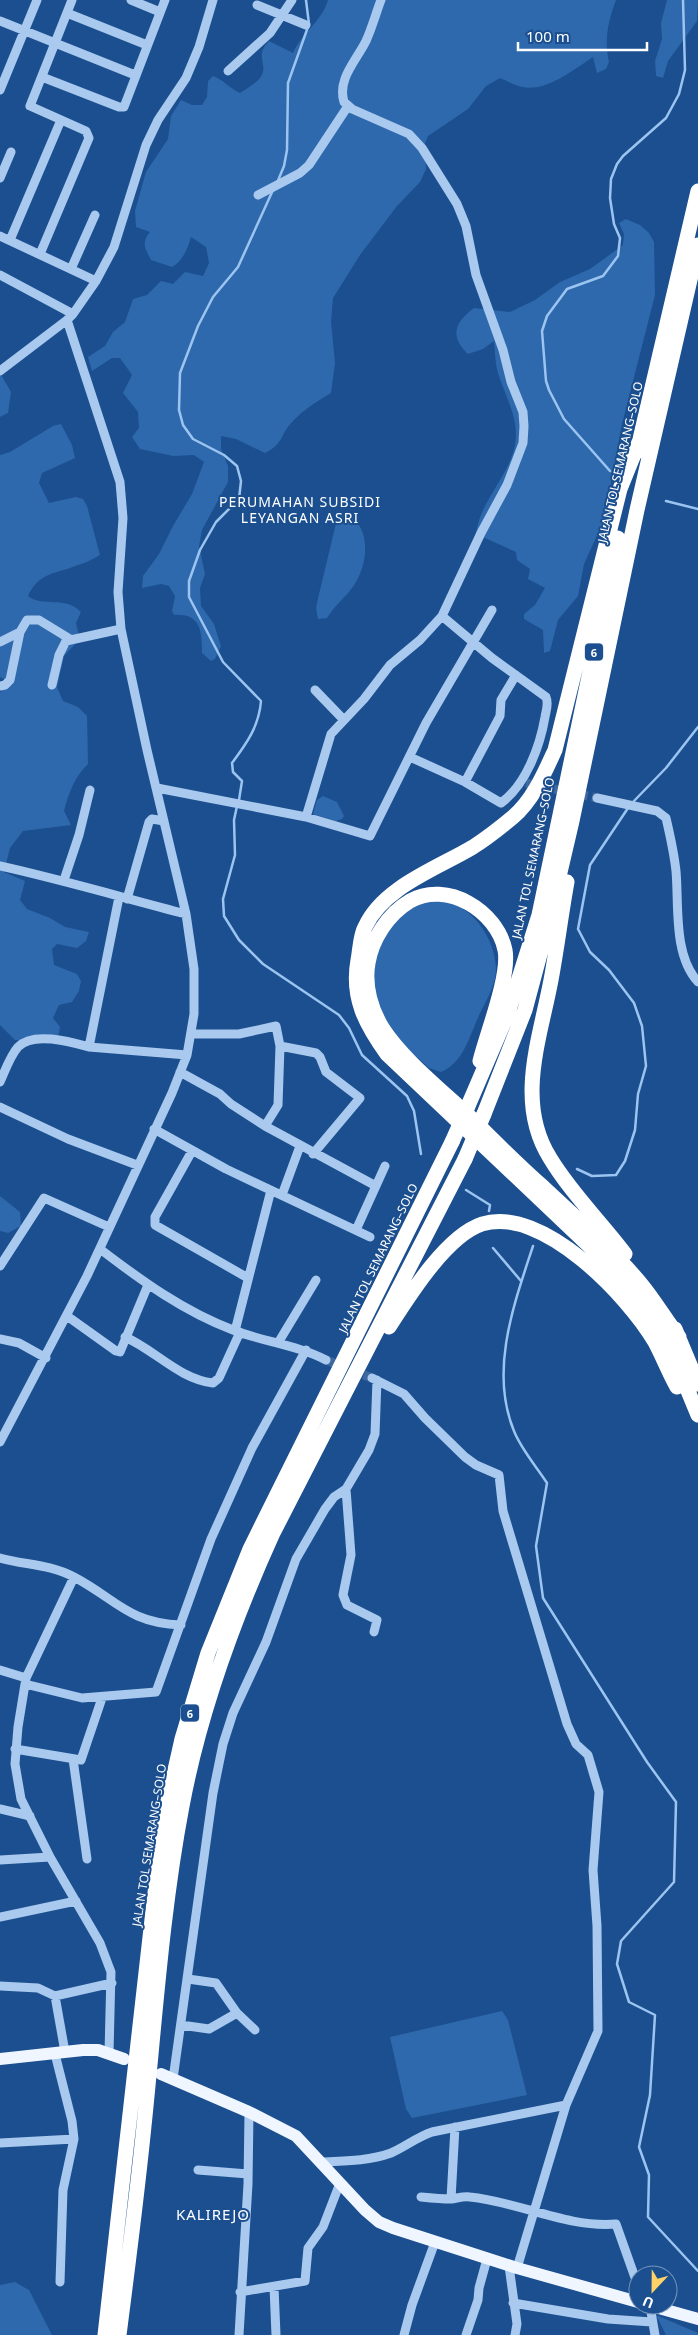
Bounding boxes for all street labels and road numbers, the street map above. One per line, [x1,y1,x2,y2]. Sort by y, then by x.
street label: JALAN TOL SEMARANG–SOLO [593,380,647,545]
road number: 6 [585,644,603,660]
street label: JALAN TOL SEMARANG–SOLO [507,776,558,941]
street label: JALAN TOL SEMARANG–SOLO [334,1180,422,1337]
road number: 6 [181,1705,199,1722]
street label: JALAN TOL SEMARANG–SOLO [128,1762,170,1929]

